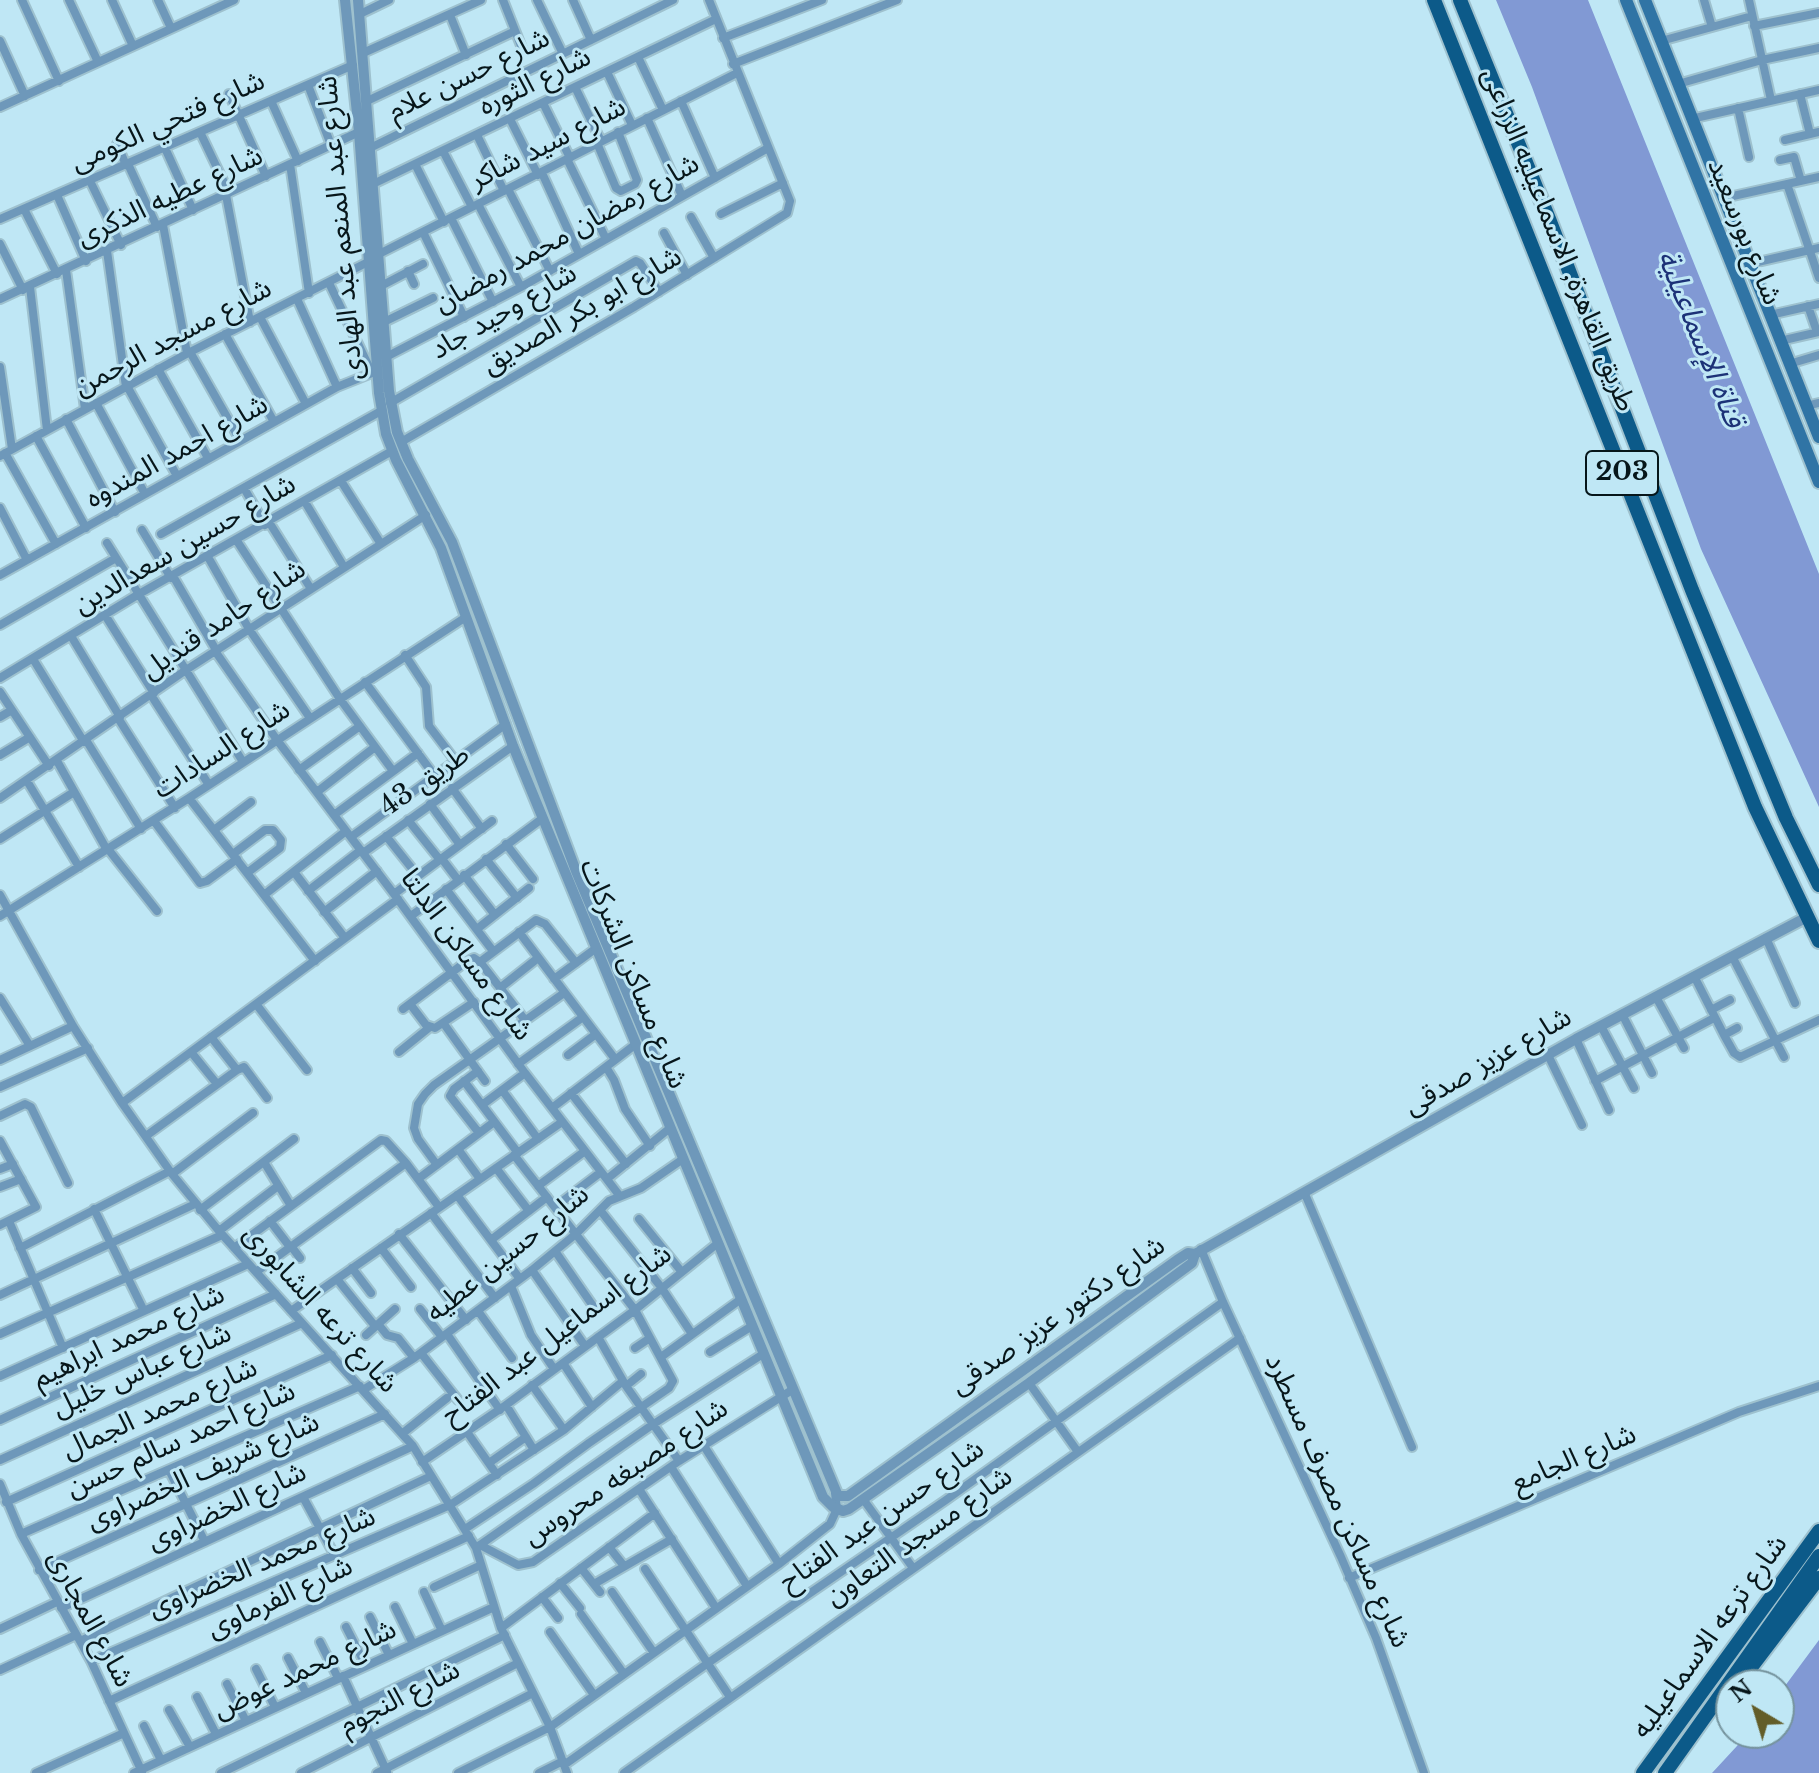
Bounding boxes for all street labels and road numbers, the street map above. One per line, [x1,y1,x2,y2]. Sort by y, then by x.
street label: شارع حسن علام [383,21,555,129]
street label: شارع الثوره [473,40,597,124]
street label: طريق القاهرة, الاسماعيليه الزراعى [1474,63,1642,417]
street label: شارع فتحي الكومى [66,64,270,180]
street label: شارع عبد المنعم عبد الهادى [311,75,371,381]
street label: شارع سيد شاكر [464,90,632,198]
street label: شارع عطيه الذكرى [72,139,268,255]
street label: شارع رمضان محمد رمضان [429,147,705,321]
street label: شارع بورسعيد [1699,154,1789,310]
street label: شارع ابو بكر الصديق [476,240,688,382]
street label: شارع وحيد جاد [425,257,583,367]
street label: شارع مسجد الرحمن [68,272,278,404]
street label: شارع احمد المندوه [80,388,274,516]
road number: 203 [1586,451,1658,495]
street label: شارع حسين سعدالدين [68,468,302,622]
street label: شارع حامد قنديل [136,553,312,687]
street label: شارع السادات [147,693,297,807]
street label: طريق 43 [374,738,476,824]
street label: شارع مساكن الشركات [572,854,694,1094]
street label: شارع مساكن الدلتا [392,863,540,1047]
street label: شارع عزيز صدقى [1398,1001,1578,1123]
street label: شارع حسين عطيه [420,1178,596,1330]
street label: شارع ترعه الشابورى [235,1218,405,1400]
street label: شارع دكتور عزيز صدقى [944,1229,1172,1403]
street label: شارع اسماعيل عبد الفتاح [435,1237,679,1433]
street label: شارع محمد ابراهيم [28,1278,230,1396]
street label: شارع عباس خليل [47,1317,237,1425]
street label: شارع مساكن مصرف مسطرد [1257,1349,1417,1653]
street label: شارع محمد الجمال [57,1351,263,1467]
street label: شارع احمد سالم حسن [61,1374,301,1506]
street label: شارع مصبغه محروس [517,1392,735,1554]
street label: شارع شريف الخضراوى [81,1406,325,1538]
street label: شارع الجامع [1507,1418,1641,1500]
street label: شارع حسن عبد الفتاح [773,1433,991,1599]
street label: شارع الخضراوى [142,1455,312,1559]
street label: شارع مسجد التعاون [819,1460,1019,1614]
street label: شارع محمد الخضراوى [143,1500,381,1626]
street label: شارع ترعه الاسماعيليه [1625,1529,1795,1745]
street label: شارع المجارى [40,1545,140,1693]
street label: شارع الفرماوى [202,1550,358,1646]
street label: شارع محمد عوض [208,1613,402,1727]
street label: شارع النجوم [334,1653,466,1743]

